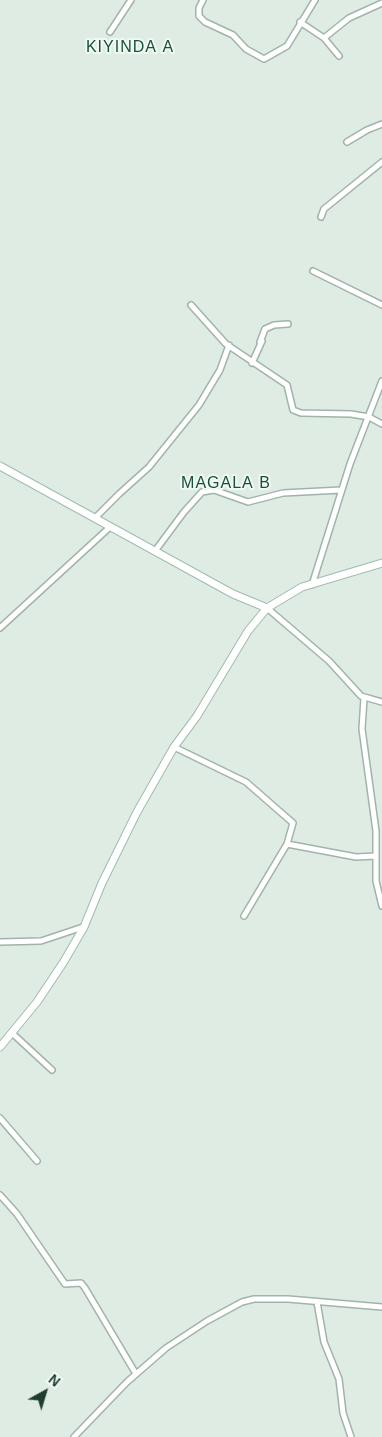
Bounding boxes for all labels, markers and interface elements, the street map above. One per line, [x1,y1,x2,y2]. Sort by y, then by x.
district label: KIYINDA A [85,38,175,58]
district label: MAGALA B [180,474,272,494]
north arrow [20,1367,70,1417]
text: N [45,1371,63,1390]

